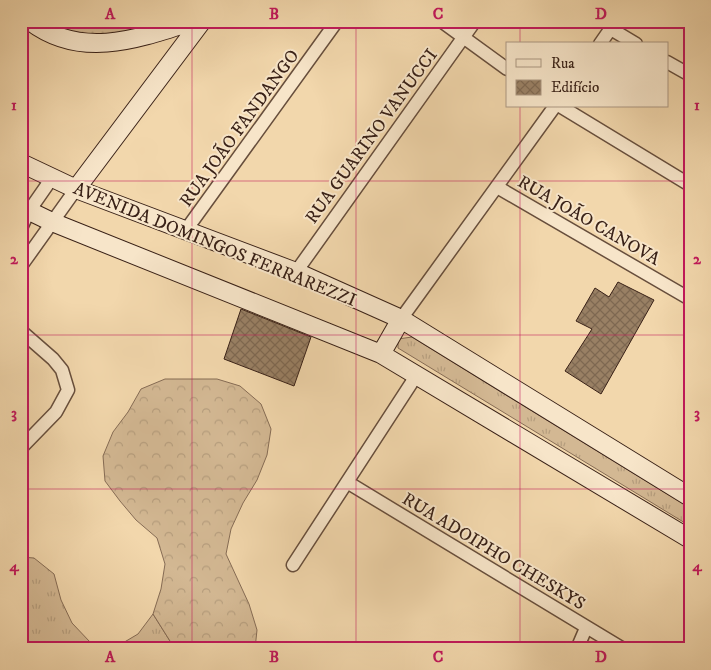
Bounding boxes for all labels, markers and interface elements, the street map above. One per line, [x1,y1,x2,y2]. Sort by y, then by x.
text: A [104,4,116,24]
text: B [269,4,279,24]
text: C [433,4,443,24]
text: D [595,4,607,24]
legend [506,42,668,108]
street label: RUA JOÃO FANDANGO [174,45,304,212]
street label: RUA GUARINO VANUCCI [301,45,443,228]
text: Rua [551,54,575,73]
text: Edifício [551,78,599,97]
text: 1 [11,95,17,115]
text: 1 [694,95,700,115]
street label: RUA JOÃO CANOVA [513,170,665,271]
street label: AVENIDA DOMINGOS FERRAREZZI [70,178,359,312]
text: 2 [10,249,19,269]
text: 2 [693,249,702,269]
text: 3 [11,403,17,423]
text: 3 [694,403,700,423]
street label: RUA ADOIPHO CHESKYS [398,488,589,615]
text: 4 [8,556,19,576]
text: 4 [691,556,702,576]
text: A [104,647,116,667]
text: B [269,647,279,667]
text: C [433,647,443,667]
text: D [595,647,607,667]

